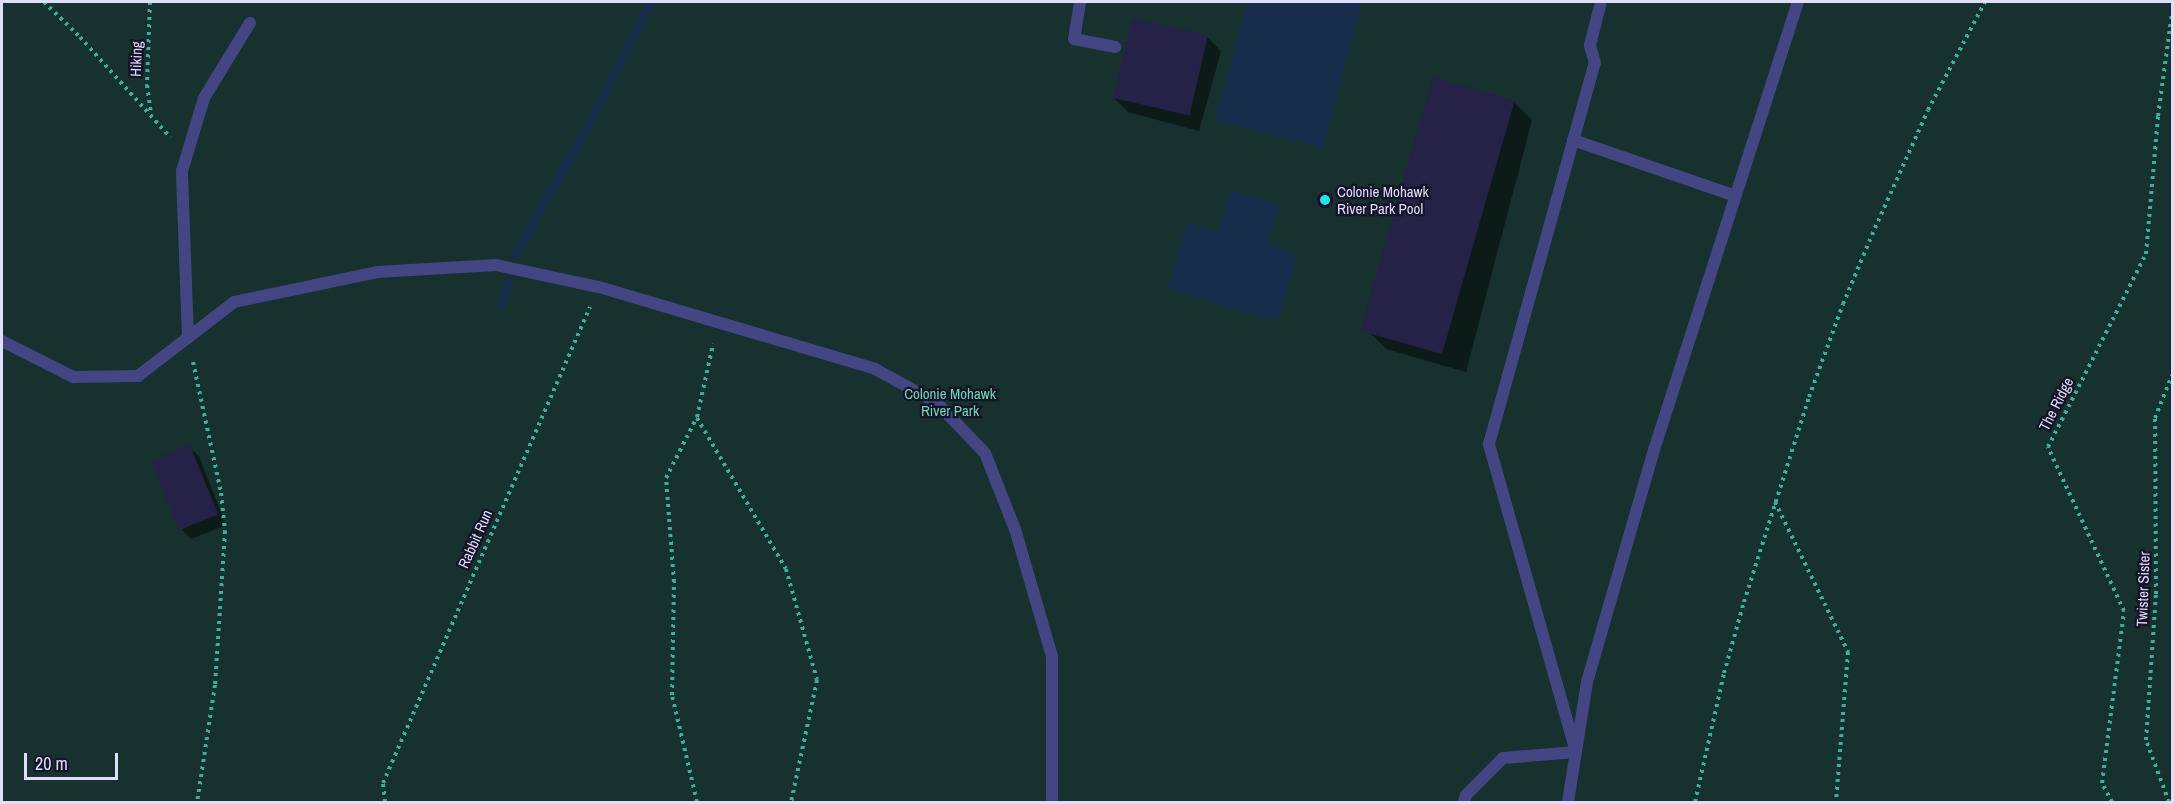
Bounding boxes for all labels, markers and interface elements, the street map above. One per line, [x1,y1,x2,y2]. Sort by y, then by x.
street label: Hiking [126,41,146,77]
place label: Colonie Mohawk River Park Pool [1337,182,1429,217]
marker: Colonie Mohawk River Park Pool [1318,193,1332,207]
street label: The Ridge [2035,374,2077,434]
park label: Colonie Mohawk River Park [904,384,996,419]
street label: Rabbit Run [454,507,496,571]
street label: Twister Sister [2133,551,2153,627]
scale bar [27,741,122,779]
text: 20 m [35,751,68,776]

